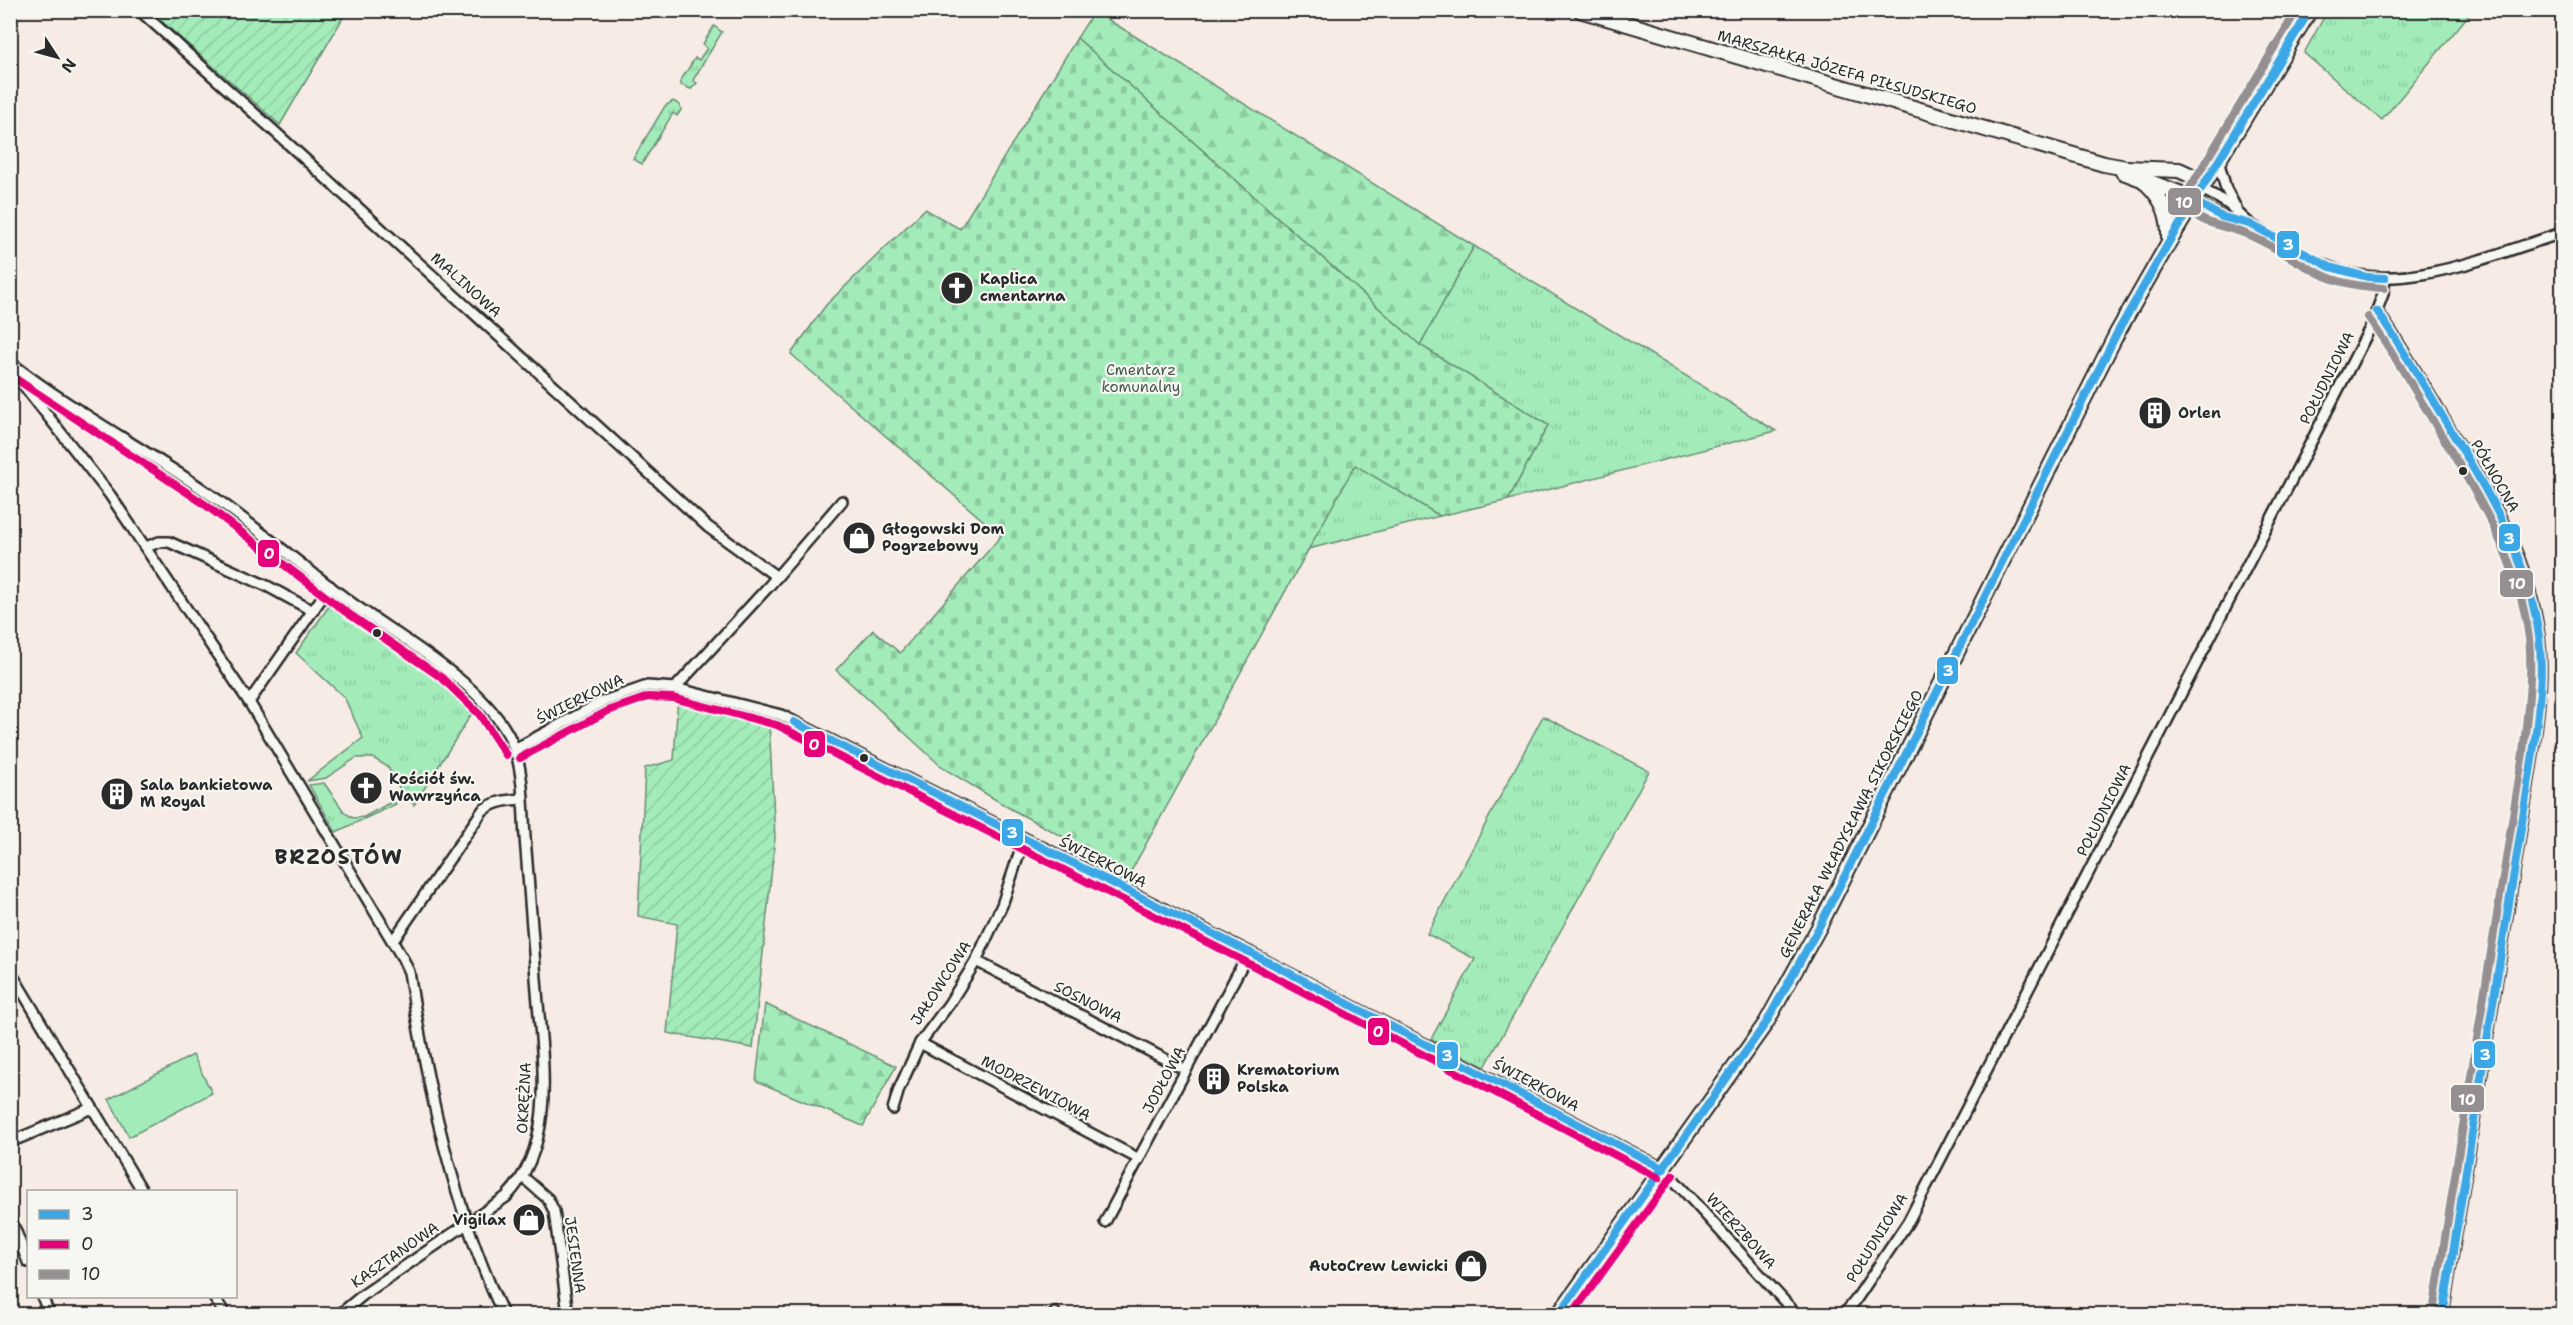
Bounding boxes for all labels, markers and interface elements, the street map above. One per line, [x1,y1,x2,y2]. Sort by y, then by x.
street label: MARSZAŁKA JÓZEFA PIŁSUDSKIEGO [1715,24,1979,119]
north arrow [27,27,87,87]
text: N [57,54,81,77]
line badge: 10 [2167,187,2202,216]
text: 10 [2175,192,2193,213]
line badge: 3 [2276,230,2300,259]
text: 3 [2282,234,2294,255]
street label: MALINOWA [426,248,506,322]
place label: Kaplica cmentarna [980,269,1066,306]
church icon: Kaplica cmentarna [939,270,975,306]
street label: POŁUDNIOWA [2295,328,2359,428]
park label: Cmentarz komunalny [1102,360,1180,397]
building icon: Orlen [2137,395,2173,431]
place label: Orlen [2178,403,2221,423]
street label: PÓŁNOCNA [2466,436,2525,516]
unlabelled marker [2457,465,2469,477]
place label: Głogowski Dom Pogrzebowy [882,519,1005,556]
shop icon: Głogowski Dom Pogrzebowy [841,520,877,556]
line badge: 3 [2498,523,2521,552]
text: 3 [2503,528,2515,549]
line badge: 0 [257,539,280,568]
text: 0 [263,543,275,564]
line badge: 10 [2499,569,2534,598]
text: 10 [2508,573,2526,594]
unlabelled marker [371,627,383,639]
line badge: 3 [1936,656,1959,685]
text: 3 [1942,660,1954,681]
street label: ŚWIERKOWA [532,668,627,729]
street label: GENERAŁA WŁADYSŁAWA SIKORSKIEGO [1774,687,1928,961]
line badge: 0 [803,730,826,758]
text: 0 [808,734,820,755]
unlabelled marker [858,752,870,764]
street label: POŁUDNIOWA [2072,760,2136,860]
place label: Kościół św. Wawrzyńca [389,769,481,806]
church icon: Kościół św. Wawrzyńca [348,770,384,806]
place label: Sala bankietowa M Royal [140,775,273,812]
building icon: Sala bankietowa M Royal [99,776,135,812]
line badge: 3 [1001,818,1024,847]
text: 3 [1006,822,1018,843]
street label: ŚWIERKOWA [1056,831,1150,893]
district label: BRZOSTÓW [274,842,404,871]
street label: JAŁOWCOWA [906,937,976,1029]
street label: SOSNOWA [1050,976,1126,1028]
line badge: 0 [1367,1017,1390,1046]
text: 0 [1372,1021,1384,1042]
line badge: 3 [2473,1040,2496,1069]
line badge: 3 [1436,1041,1459,1070]
street label: JODŁOWA [1138,1043,1190,1117]
text: 3 [2479,1044,2491,1065]
text: 3 [1441,1045,1453,1066]
street label: MODRZEWIOWA [978,1051,1094,1125]
street label: ŚWIERKOWA [1489,1053,1583,1116]
place label: Krematorium Polska [1237,1060,1340,1097]
building icon: Krematorium Polska [1196,1061,1232,1097]
street label: OKRĘŻNA [512,1062,536,1134]
line badge: 10 [2450,1084,2485,1113]
text: 10 [2458,1089,2476,1110]
street label: WIERZBOWA [1702,1189,1781,1273]
street label: POŁUDNIOWA [1842,1189,1912,1286]
legend [27,1190,237,1298]
text: 3 [81,1202,94,1226]
shop icon: Vigilax [511,1202,547,1238]
place label: Vigilax [452,1210,506,1230]
street label: JESIENNA [560,1215,590,1295]
street label: KASZTANOWA [347,1217,443,1293]
text: 0 [81,1232,94,1256]
shop icon: AutoCrew Lewicki [1453,1248,1489,1284]
place label: AutoCrew Lewicki [1309,1256,1448,1276]
text: 10 [81,1262,101,1286]

